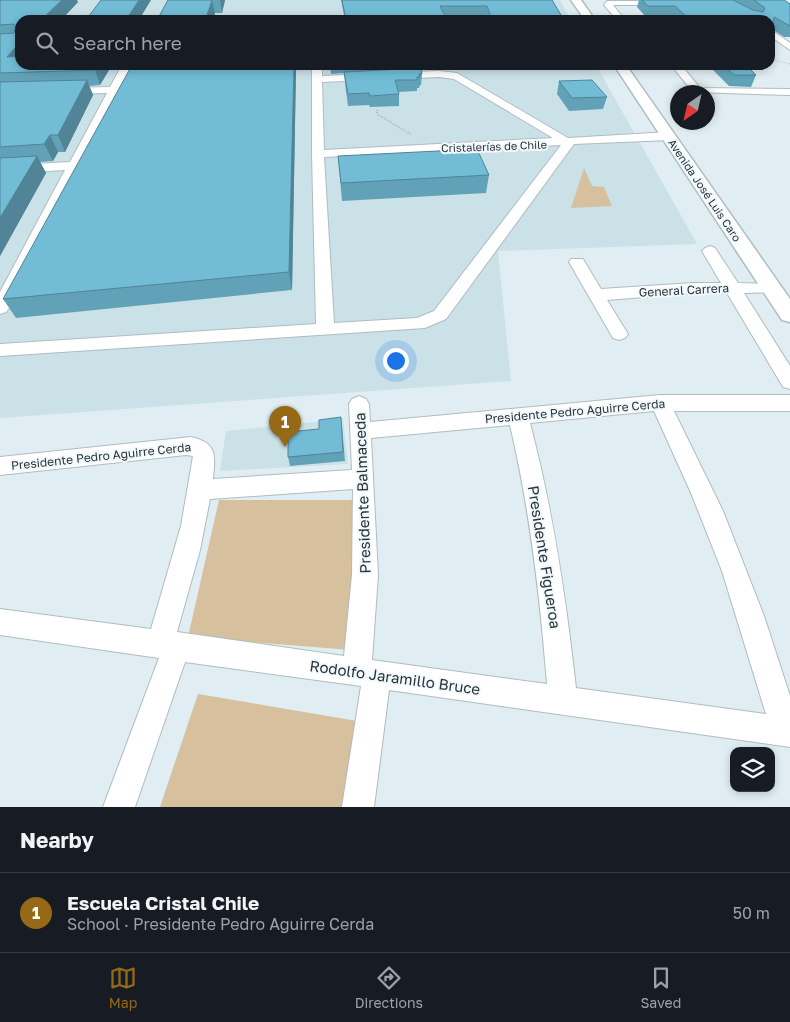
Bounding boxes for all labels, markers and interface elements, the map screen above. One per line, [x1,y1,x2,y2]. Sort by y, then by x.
search box [15,15,775,70]
icon: search [33,29,61,57]
text: Search here [73,31,182,54]
north arrow [670,85,715,130]
street label: Avenida José Luis Caro [666,136,744,244]
street label: Cristalerías de Chile [441,138,547,154]
street label: General Carrera [638,280,730,300]
your location [383,348,409,374]
street label: Presidente Pedro Aguirre Cerda [484,396,666,426]
pin: 1 [269,406,301,447]
street label: Presidente Balmaceda [350,412,374,574]
street label: Presidente Pedro Aguirre Cerda [10,439,192,473]
street label: Presidente Figueroa [525,484,565,630]
street label: Rodolfo Jaramillo Bruce [308,656,482,698]
map controls [730,747,775,792]
button: layers [730,747,775,792]
text: Nearby [20,827,94,853]
text: Escuela Cristal Chile [67,891,259,914]
text: 1 [32,903,40,923]
text: 50 m [733,903,770,923]
text: School · Presidente Pedro Aguirre Cerda [67,914,374,934]
tab: Map [109,964,137,1011]
tab: Directions [355,964,423,1011]
tab: Saved [640,964,681,1011]

